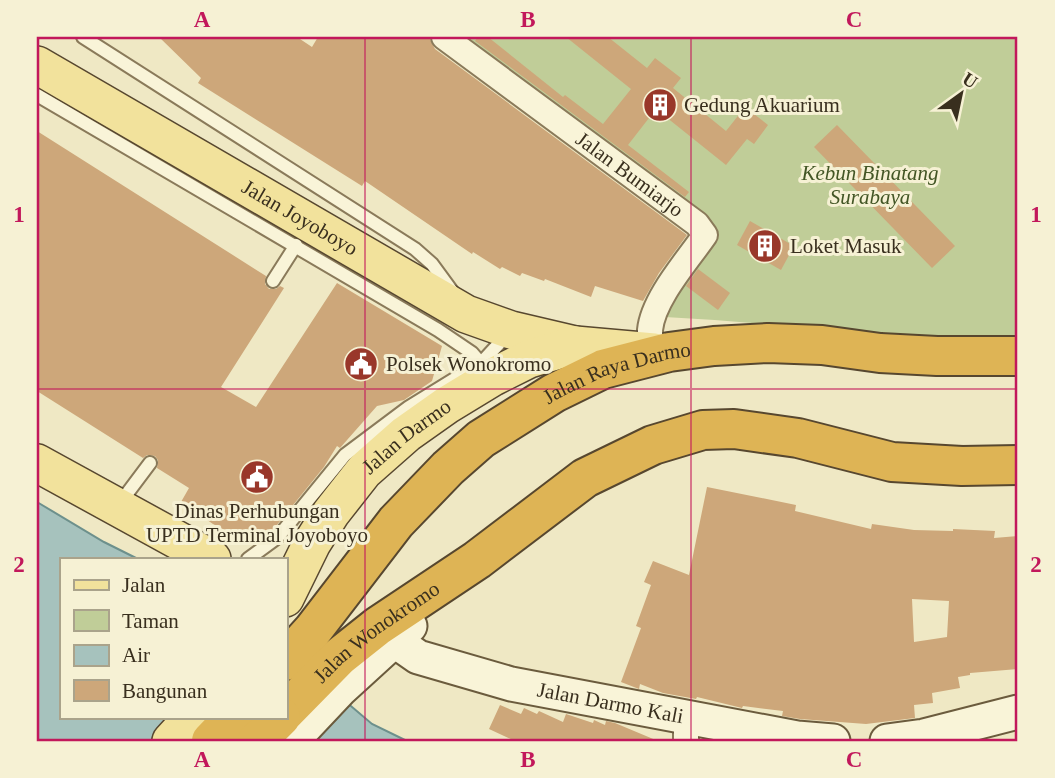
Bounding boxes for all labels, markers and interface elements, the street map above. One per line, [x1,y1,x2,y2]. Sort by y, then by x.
text: A [194,7,211,32]
text: B [520,7,536,32]
text: C [846,7,862,32]
north arrow [926,60,996,130]
text: U [959,68,982,93]
building icon: Gedung Akuarium [641,86,679,124]
place label: Gedung Akuarium [684,93,840,117]
street label: Jalan Bumiarjo [571,127,688,222]
park label: Kebun Binatang Surabaya [800,161,939,209]
street label: Jalan Joyoboyo [238,175,362,261]
text: 1 [13,202,25,227]
text: 1 [1030,202,1042,227]
building icon: Loket Masuk [746,227,784,265]
place label: Loket Masuk [790,234,902,258]
street label: Jalan Raya Darmo [538,337,692,409]
public building icon: Polsek Wonokromo [342,345,380,383]
place label: Polsek Wonokromo [386,352,551,376]
street label: Jalan Darmo [357,394,456,479]
public building icon: Dinas Perhubungan UPTD Terminal Joyoboyo [238,458,276,496]
place label: Dinas Perhubungan UPTD Terminal Joyoboyo [146,499,368,547]
text: 2 [13,552,25,577]
text: 2 [1030,552,1042,577]
legend [60,558,287,718]
text: Jalan [122,573,166,597]
street label: Jalan Wonokromo [308,576,444,688]
text: Taman [122,609,179,633]
text: Air [122,643,150,667]
street label: Jalan Darmo Kali [535,677,686,728]
text: Bangunan [122,679,208,703]
text: A [194,747,211,772]
text: B [520,747,536,772]
text: C [846,747,862,772]

